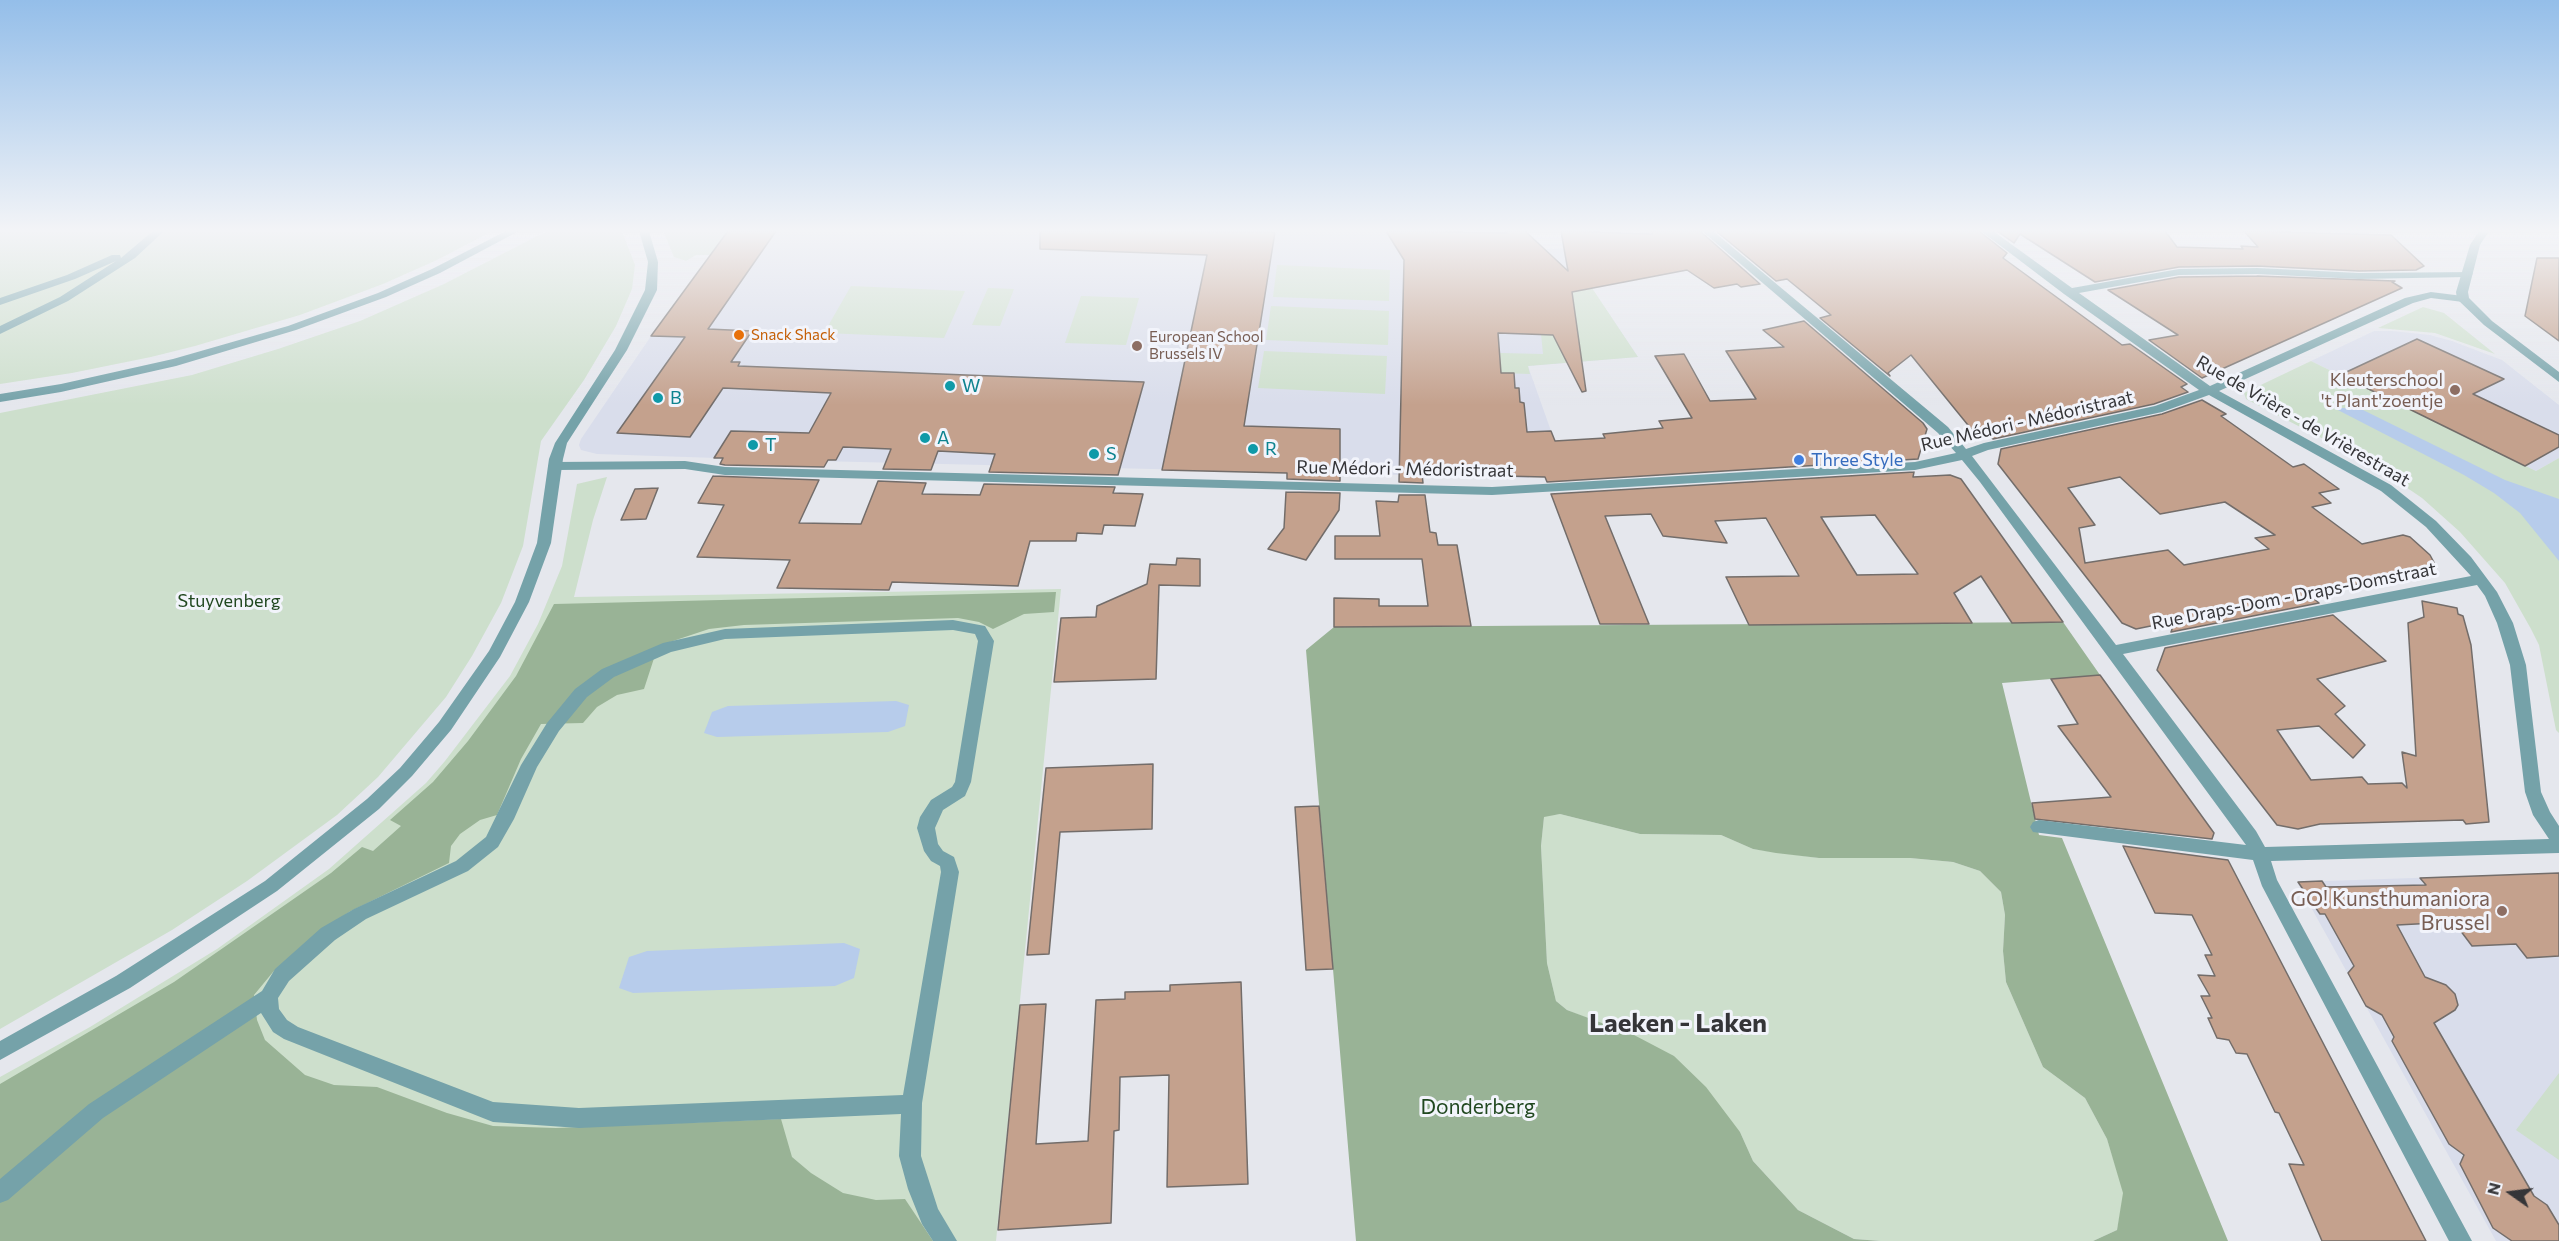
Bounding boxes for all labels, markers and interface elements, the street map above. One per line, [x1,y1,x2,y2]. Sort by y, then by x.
place label: Snack Shack [751,326,835,344]
marker: Snack Shack [732,328,746,342]
place label: European School Brussels IV [1149,328,1264,363]
marker: European School Brussels IV [1130,339,1144,353]
street label: Rue de Vrière - de Vrièrestraat [2192,351,2414,491]
place label: Kleuterschool 't Plant'zoentje [2321,369,2443,412]
place label: W [962,375,980,397]
marker: W [943,379,957,393]
marker: Kleuterschool 't Plant'zoentje [2448,383,2462,397]
street label: Rue Médori - Médoristraat [1919,386,2135,456]
place label: B [670,387,682,409]
marker: B [651,391,665,405]
place label: A [937,427,949,449]
marker: A [918,431,932,445]
place label: T [765,434,777,456]
marker: T [746,438,760,452]
place label: R [1265,438,1277,460]
marker: R [1246,442,1260,456]
place label: S [1106,443,1117,465]
marker: S [1087,447,1101,461]
place label: Three Style [1811,449,1903,471]
marker: Three Style [1792,453,1806,467]
street label: Rue Médori - Médoristraat [1296,456,1514,482]
street label: Rue Draps-Dom - Draps-Domstraat [2150,558,2438,634]
park label: Stuyvenberg [178,590,280,612]
place label: GO! Kunsthumaniora Brussel [2291,886,2490,936]
marker: GO! Kunsthumaniora Brussel [2495,904,2509,918]
district label: Laeken - Laken [1589,1007,1767,1039]
park label: Donderberg [1421,1094,1535,1120]
north arrow [2481,1163,2541,1223]
text: N [2482,1180,2504,1197]

